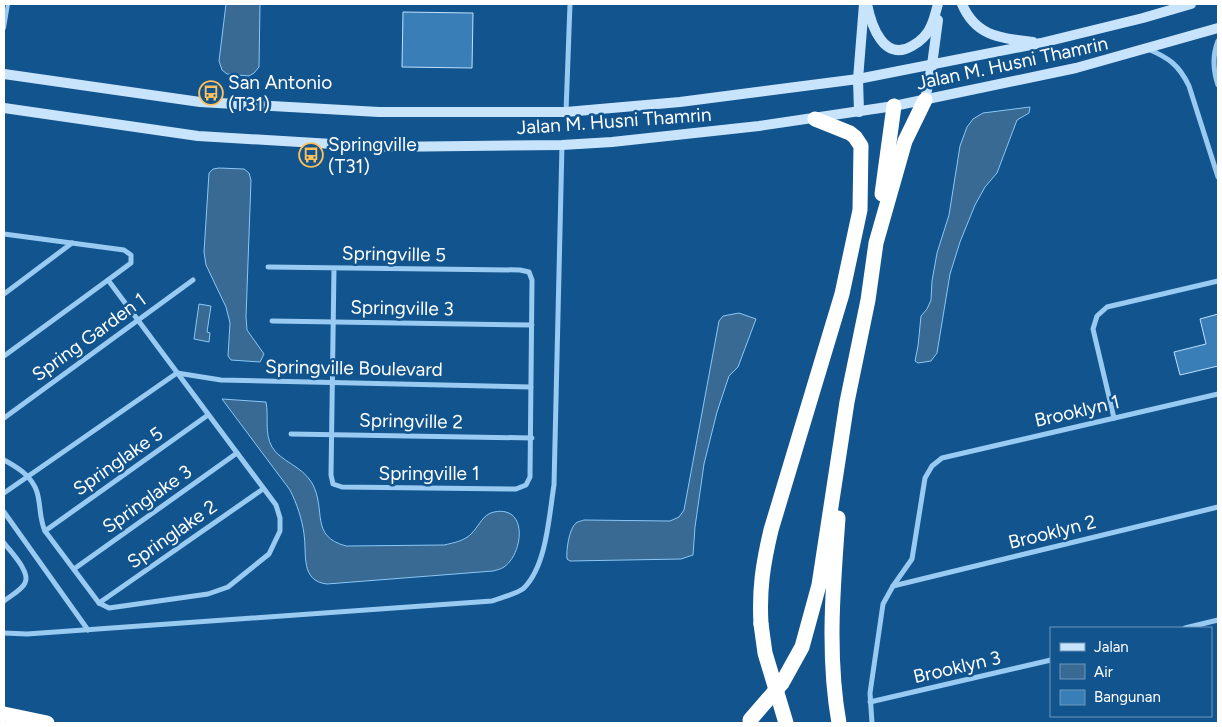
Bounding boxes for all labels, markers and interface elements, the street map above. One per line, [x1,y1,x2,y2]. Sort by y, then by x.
street label: Jalan M. Husni Thamrin [914,31,1110,95]
place label: San Antonio (T31) [228,71,332,116]
bus stop icon: San Antonio (T31) [198,80,224,106]
street label: Jalan M. Husni Thamrin [516,103,712,139]
place label: Springville (T31) [328,133,417,178]
bus stop icon: Springville (T31) [298,142,324,168]
street label: Springville 5 [342,242,446,266]
street label: Spring Garden 1 [27,288,151,386]
street label: Springville 3 [350,296,454,320]
street label: Springville Boulevard [265,355,443,381]
street label: Brooklyn 1 [1032,390,1122,432]
street label: Springville 2 [359,409,463,433]
street label: Springlake 5 [69,422,167,500]
street label: Springlake 3 [98,460,196,538]
street label: Springville 1 [378,462,480,485]
street label: Springlake 2 [123,495,221,573]
street label: Brooklyn 2 [1006,510,1098,554]
legend [1050,627,1212,717]
text: Jalan [1094,638,1129,656]
street label: Brooklyn 3 [911,646,1003,688]
text: Air [1094,663,1113,681]
text: Bangunan [1094,688,1161,706]

